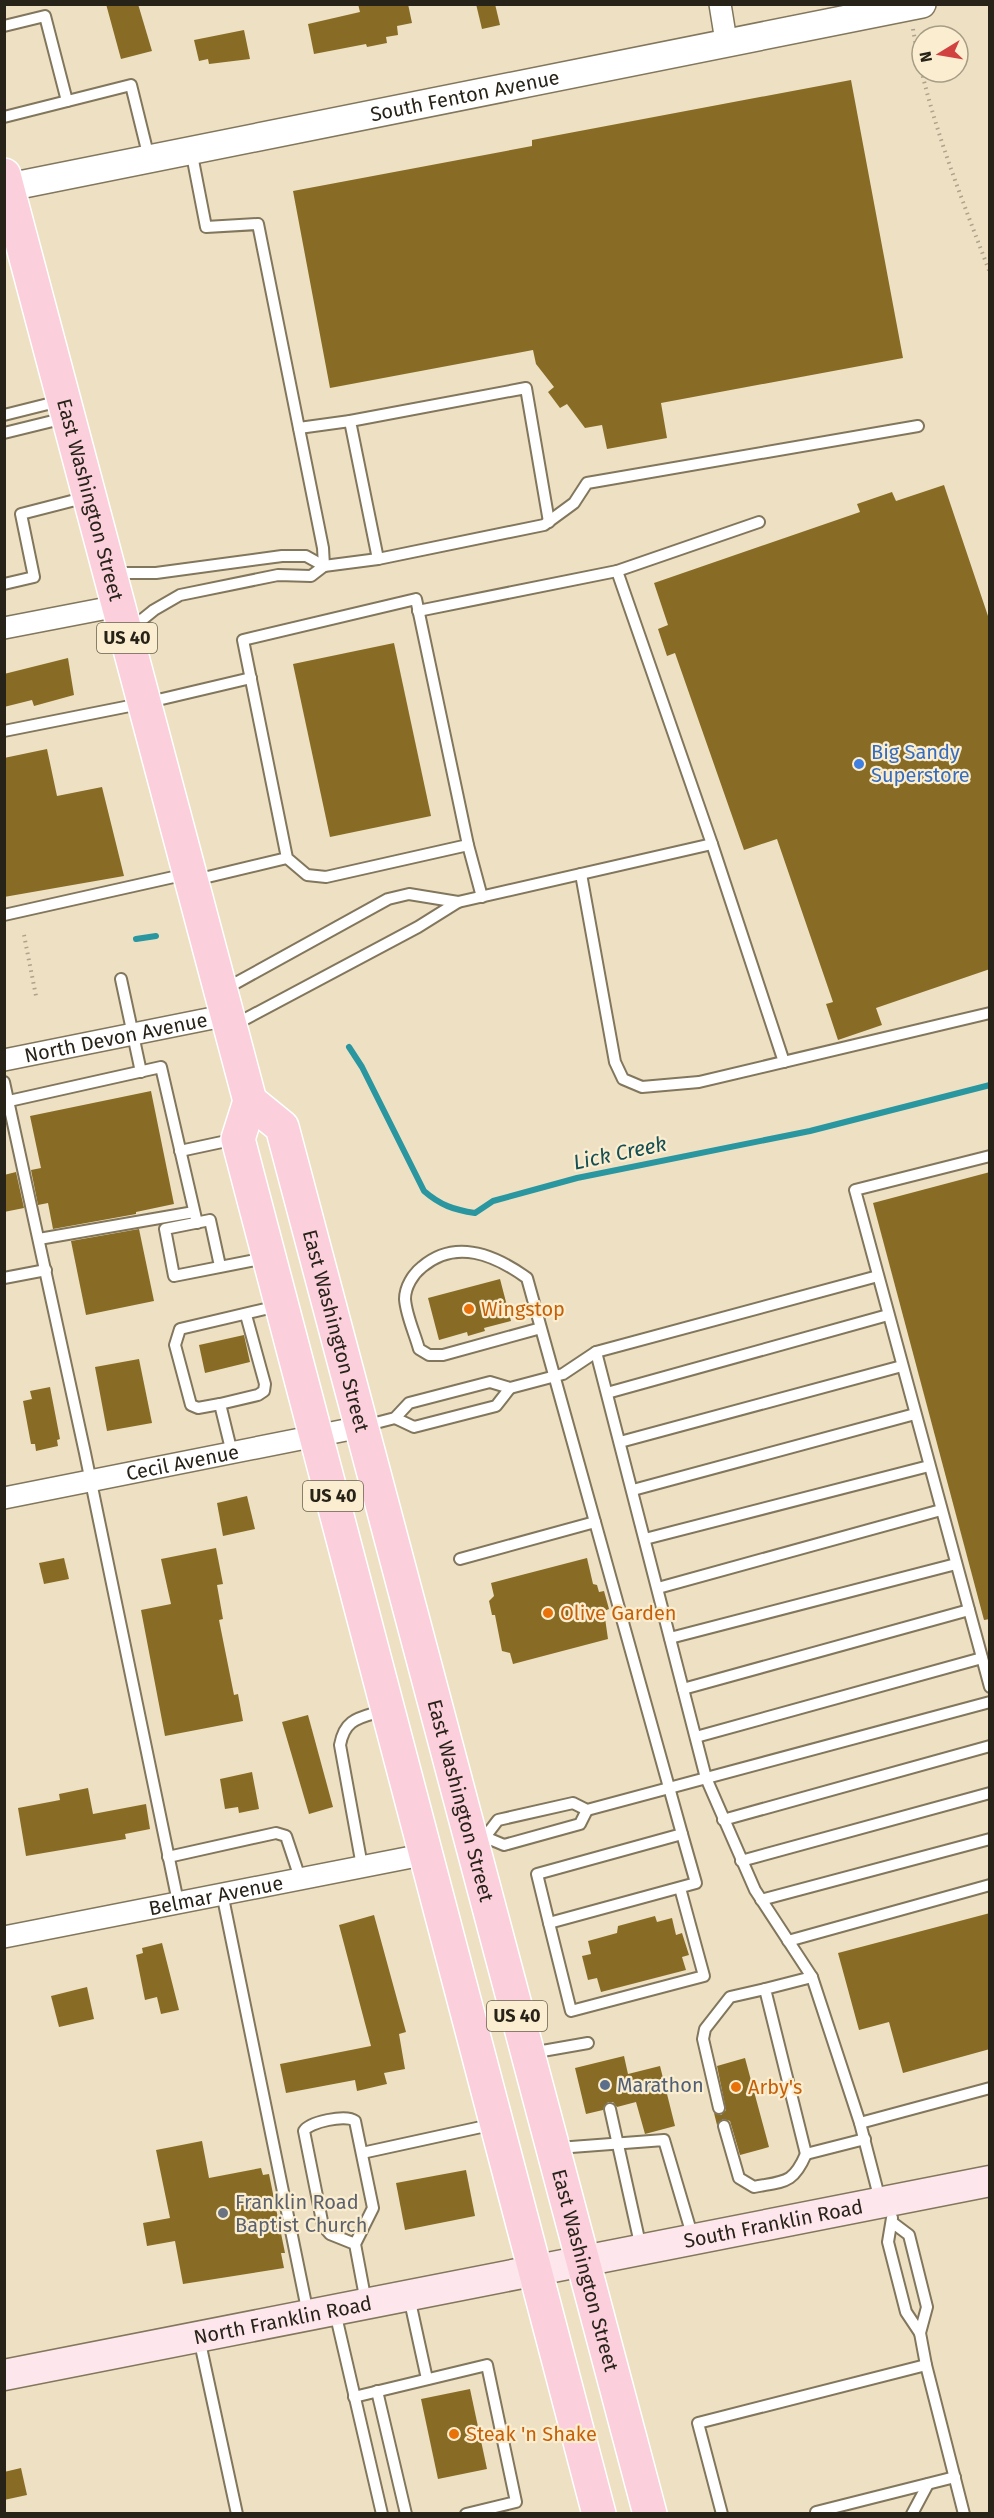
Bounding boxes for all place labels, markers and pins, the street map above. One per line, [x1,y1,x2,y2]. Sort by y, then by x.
place label: Big Sandy Superstore [871,740,970,787]
marker: Big Sandy Superstore [852,757,866,771]
place label: Wingstop [481,1297,565,1321]
marker: Wingstop [462,1302,476,1316]
place label: Olive Garden [560,1601,677,1625]
marker: Olive Garden [541,1606,555,1620]
place label: Marathon [617,2073,704,2097]
place label: Arby's [748,2075,802,2099]
marker: Marathon [598,2078,612,2092]
marker: Arby's [729,2080,743,2094]
place label: Franklin Road Baptist Church [235,2190,367,2237]
marker: Franklin Road Baptist Church [216,2206,230,2220]
place label: Steak 'n Shake [466,2422,597,2446]
marker: Steak 'n Shake [447,2427,461,2441]

